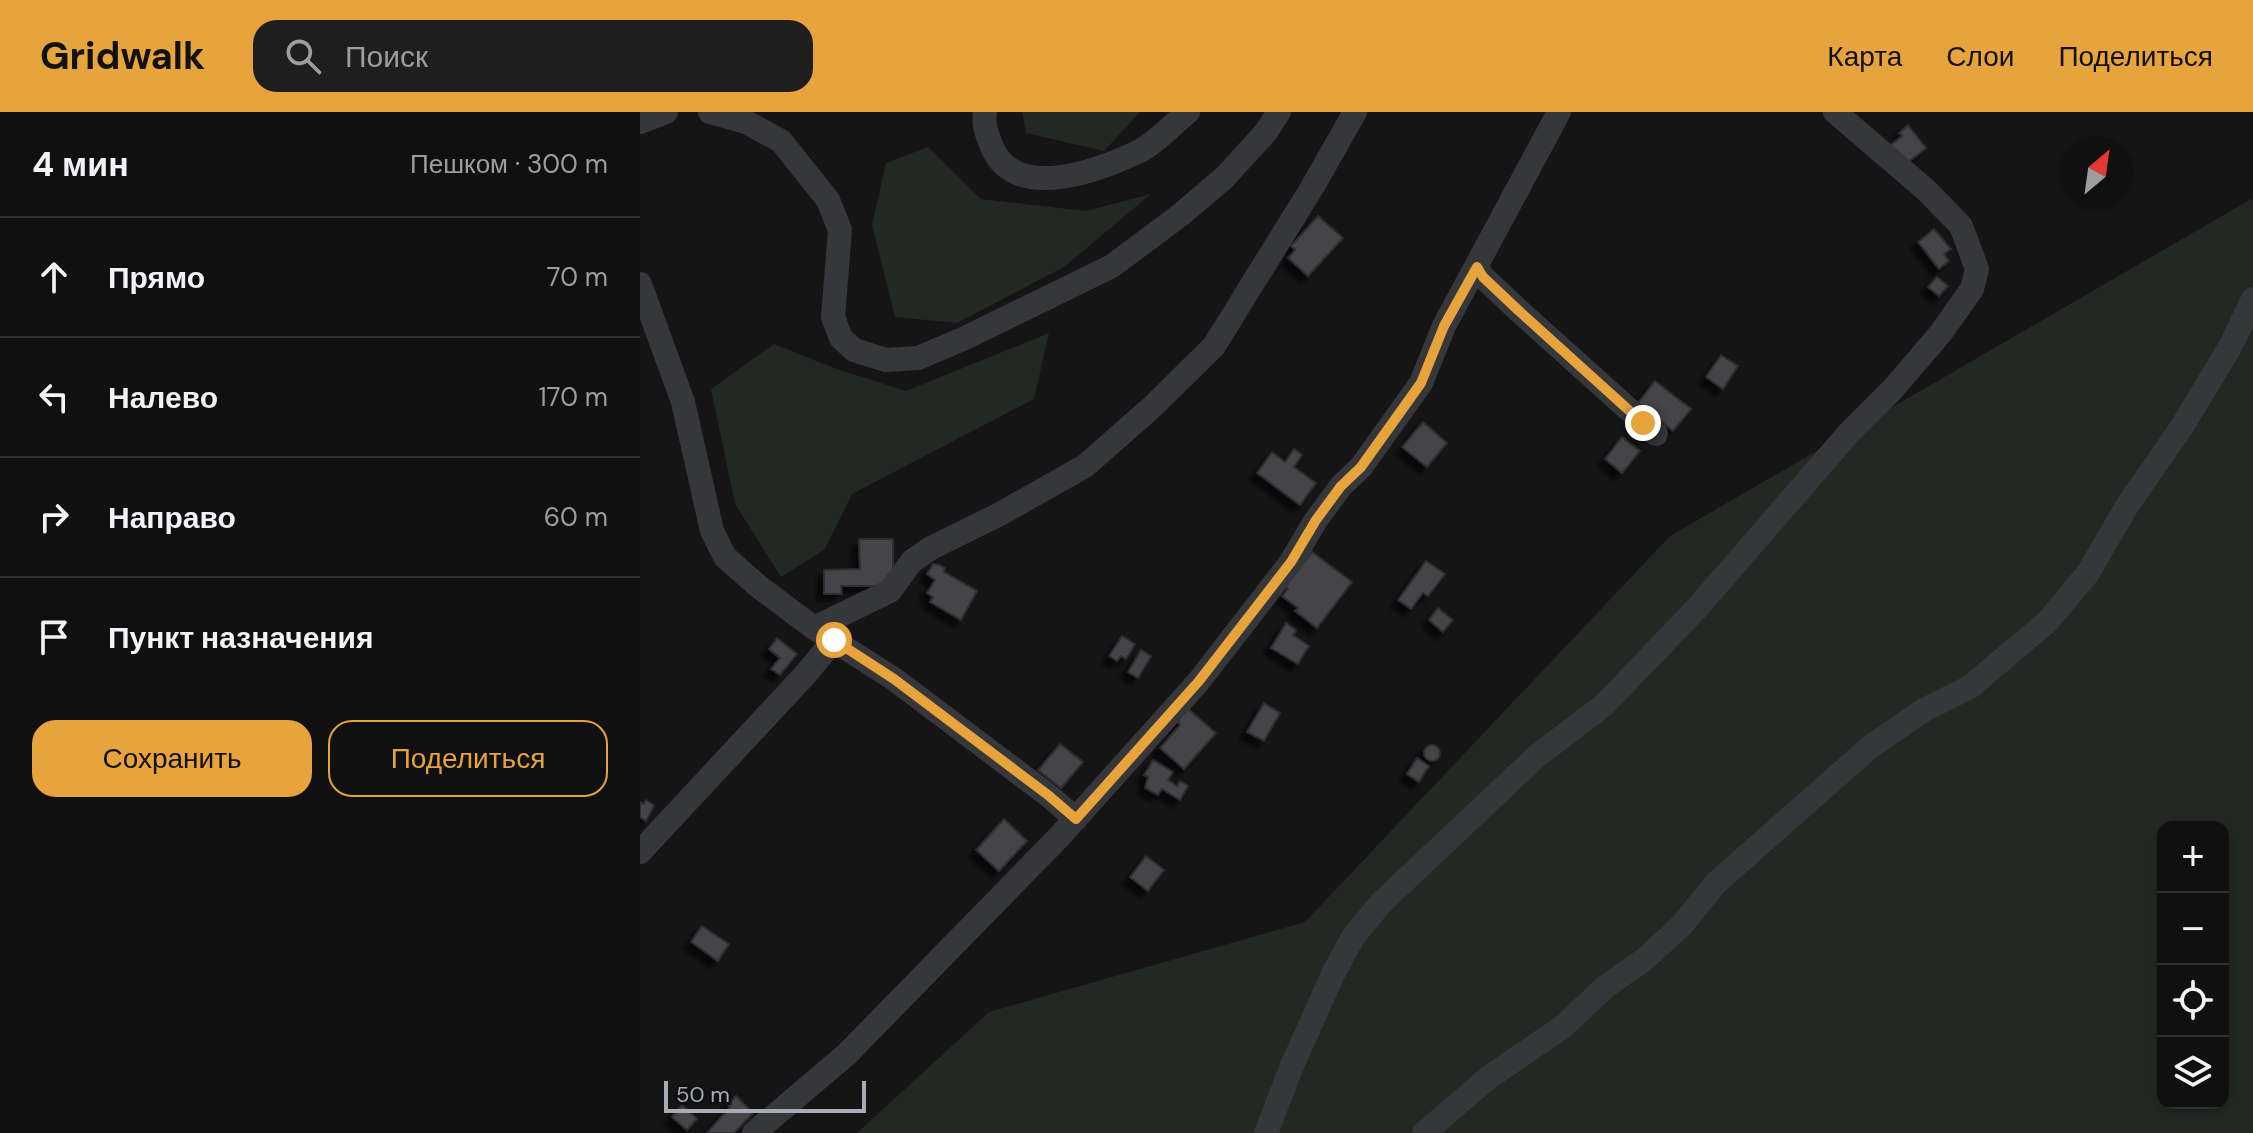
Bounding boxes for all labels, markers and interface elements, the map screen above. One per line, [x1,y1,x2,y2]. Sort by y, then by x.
search box [253,20,813,92]
text: Gridwalk [40,31,205,81]
icon: search [281,34,325,78]
text: Поиск [345,37,428,76]
text: Карта [1827,38,1902,75]
text: Слои [1946,38,2014,75]
text: Поделиться [2058,38,2213,75]
north arrow [2061,136,2133,208]
text: 4 мин [32,142,129,187]
text: Пешком · 300 m [410,147,608,181]
icon: ahead [32,255,76,299]
text: Прямо [108,258,205,297]
text: 70 m [547,260,608,294]
icon: left [32,375,76,419]
text: Налево [108,378,218,417]
text: 170 m [539,380,608,414]
route end [1625,405,1661,441]
icon: right [32,495,76,539]
text: Направо [108,498,236,537]
text: 60 m [544,500,608,534]
icon: arrive [32,615,76,659]
text: Пункт назначения [108,618,373,657]
route start [816,622,852,658]
button: Сохранить [32,720,312,797]
button: Поделиться [328,720,608,797]
map controls [2157,821,2229,1109]
button: + [2157,821,2229,893]
button: − [2157,893,2229,965]
button: locate [2157,965,2229,1037]
button: layers [2157,1037,2229,1109]
scale bar [664,1077,866,1113]
text: 50 m [676,1080,730,1109]

